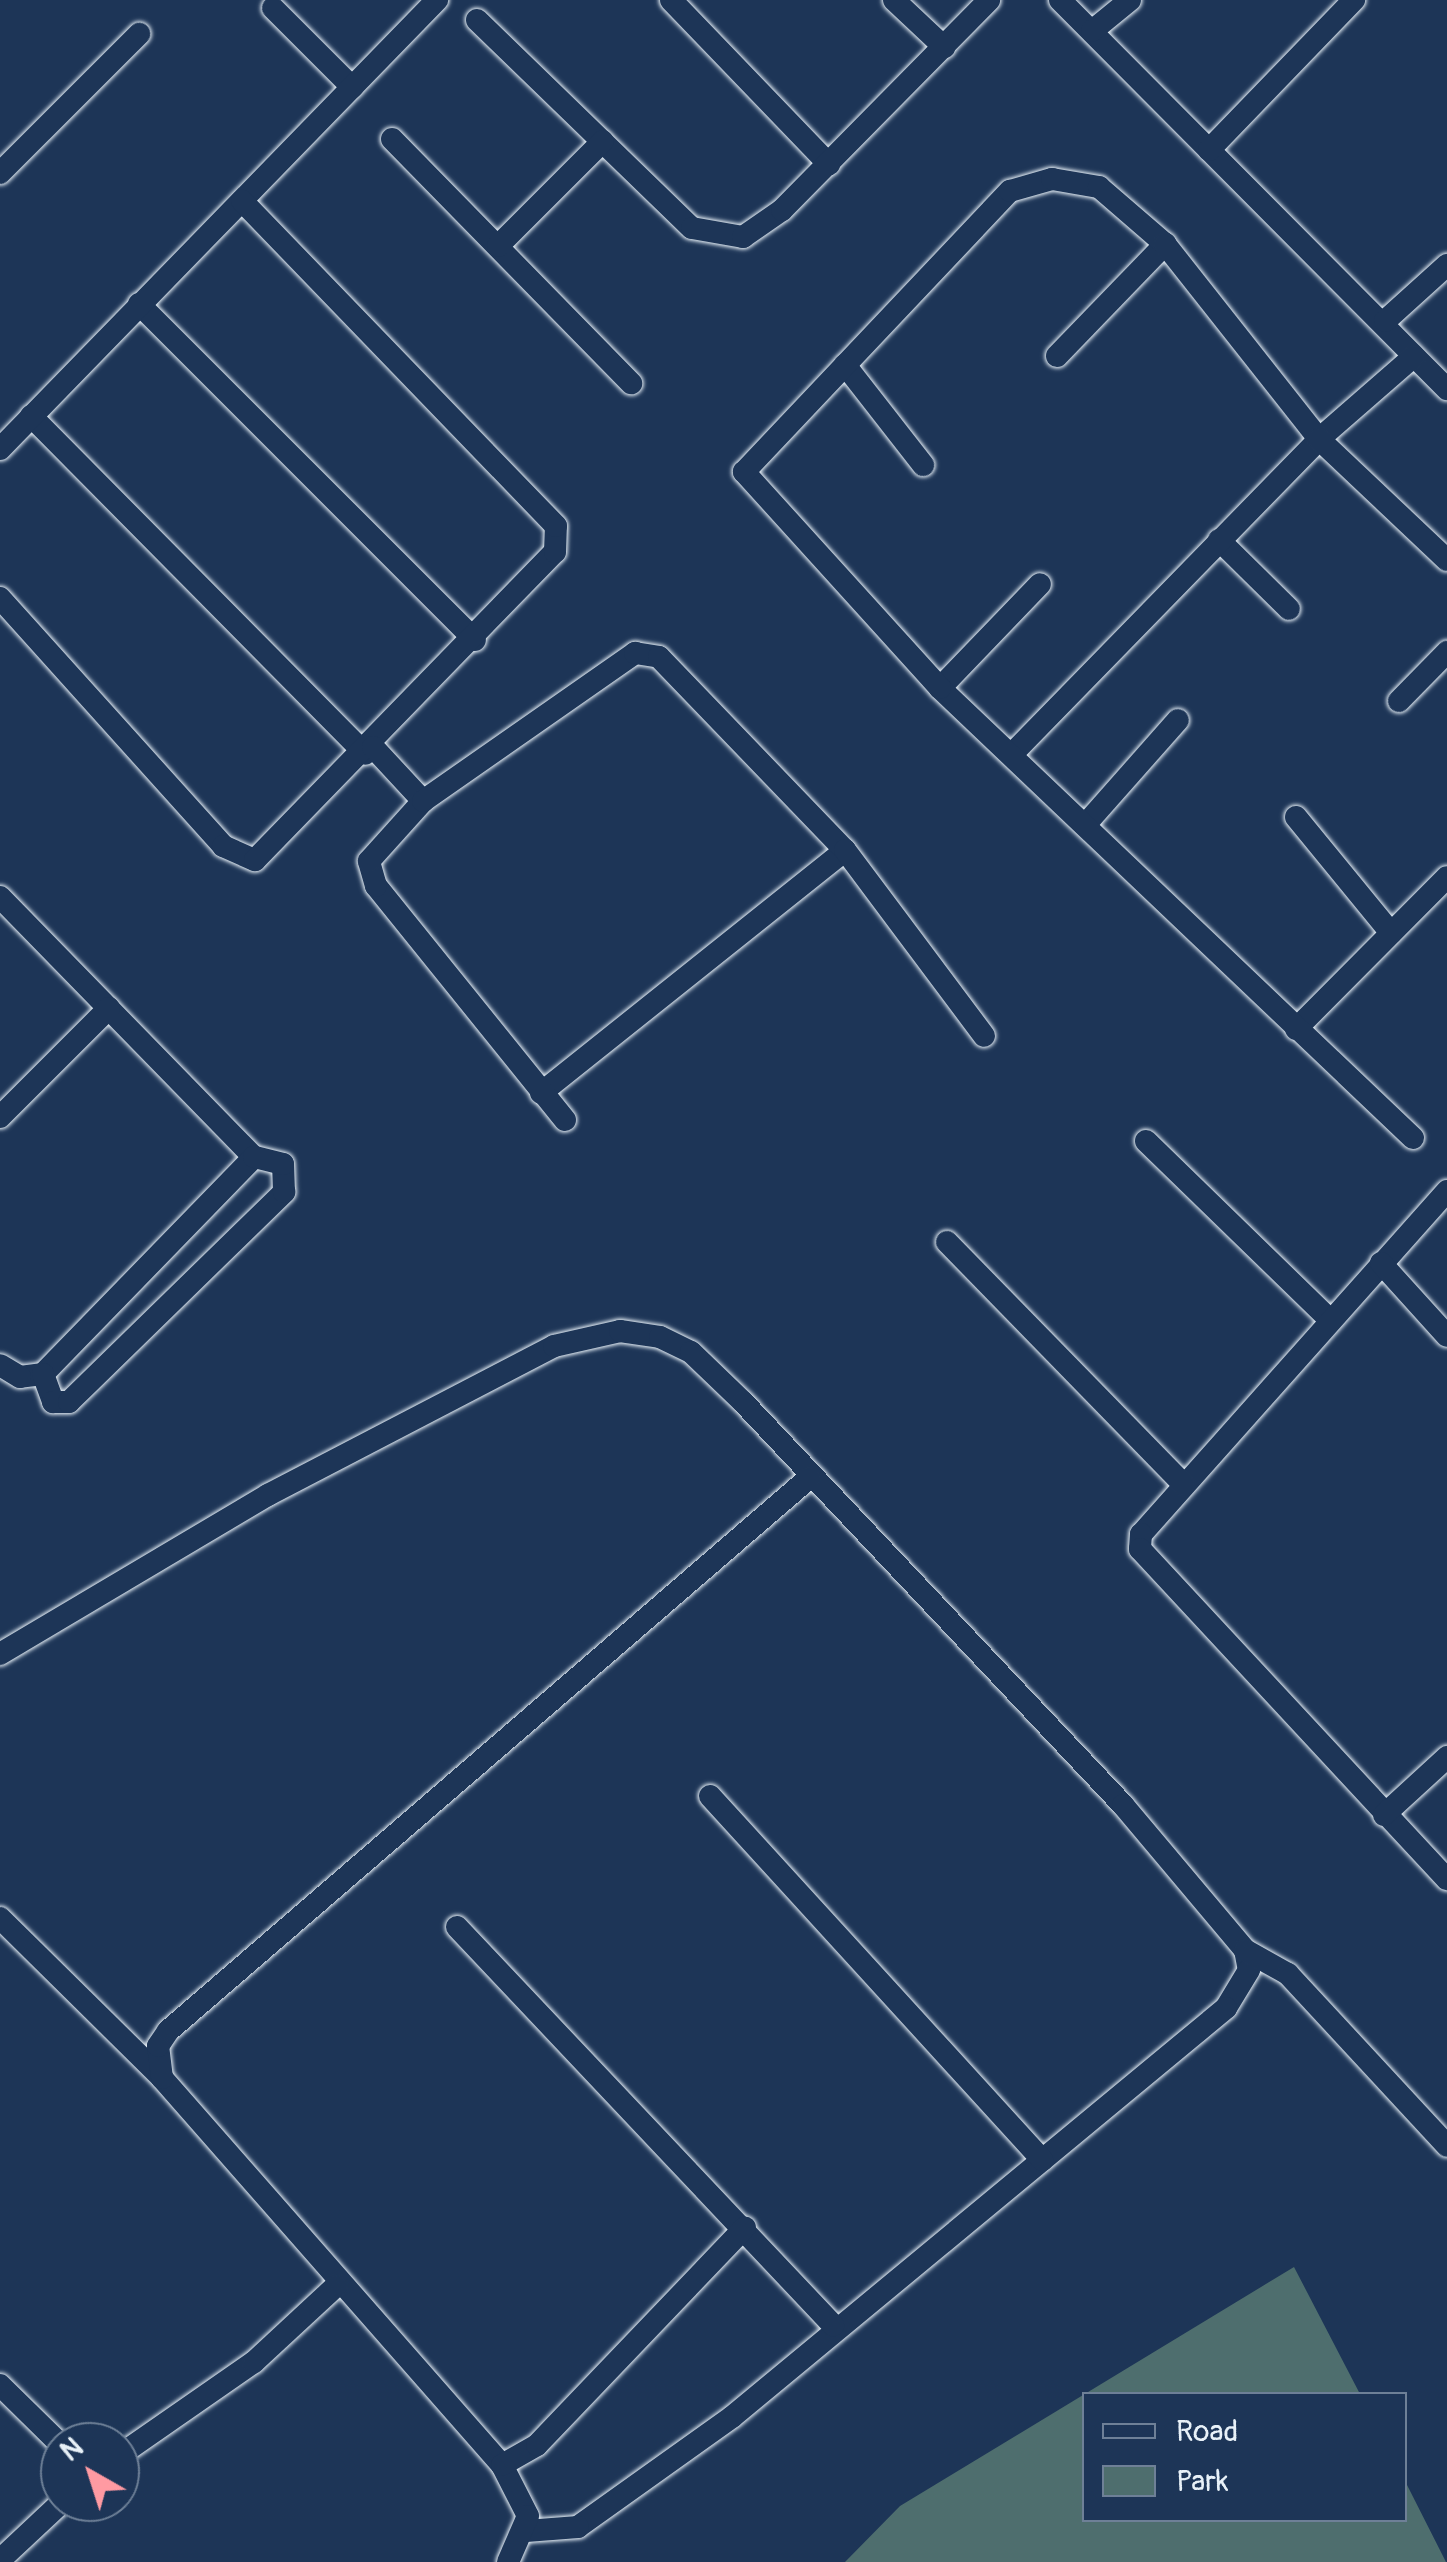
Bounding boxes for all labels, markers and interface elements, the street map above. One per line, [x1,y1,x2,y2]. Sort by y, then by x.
legend [1082,2392,1407,2522]
text: Road [1176,2413,1238,2450]
north arrow [40,2422,140,2522]
text: N [54,2430,90,2469]
text: Park [1176,2463,1229,2500]

